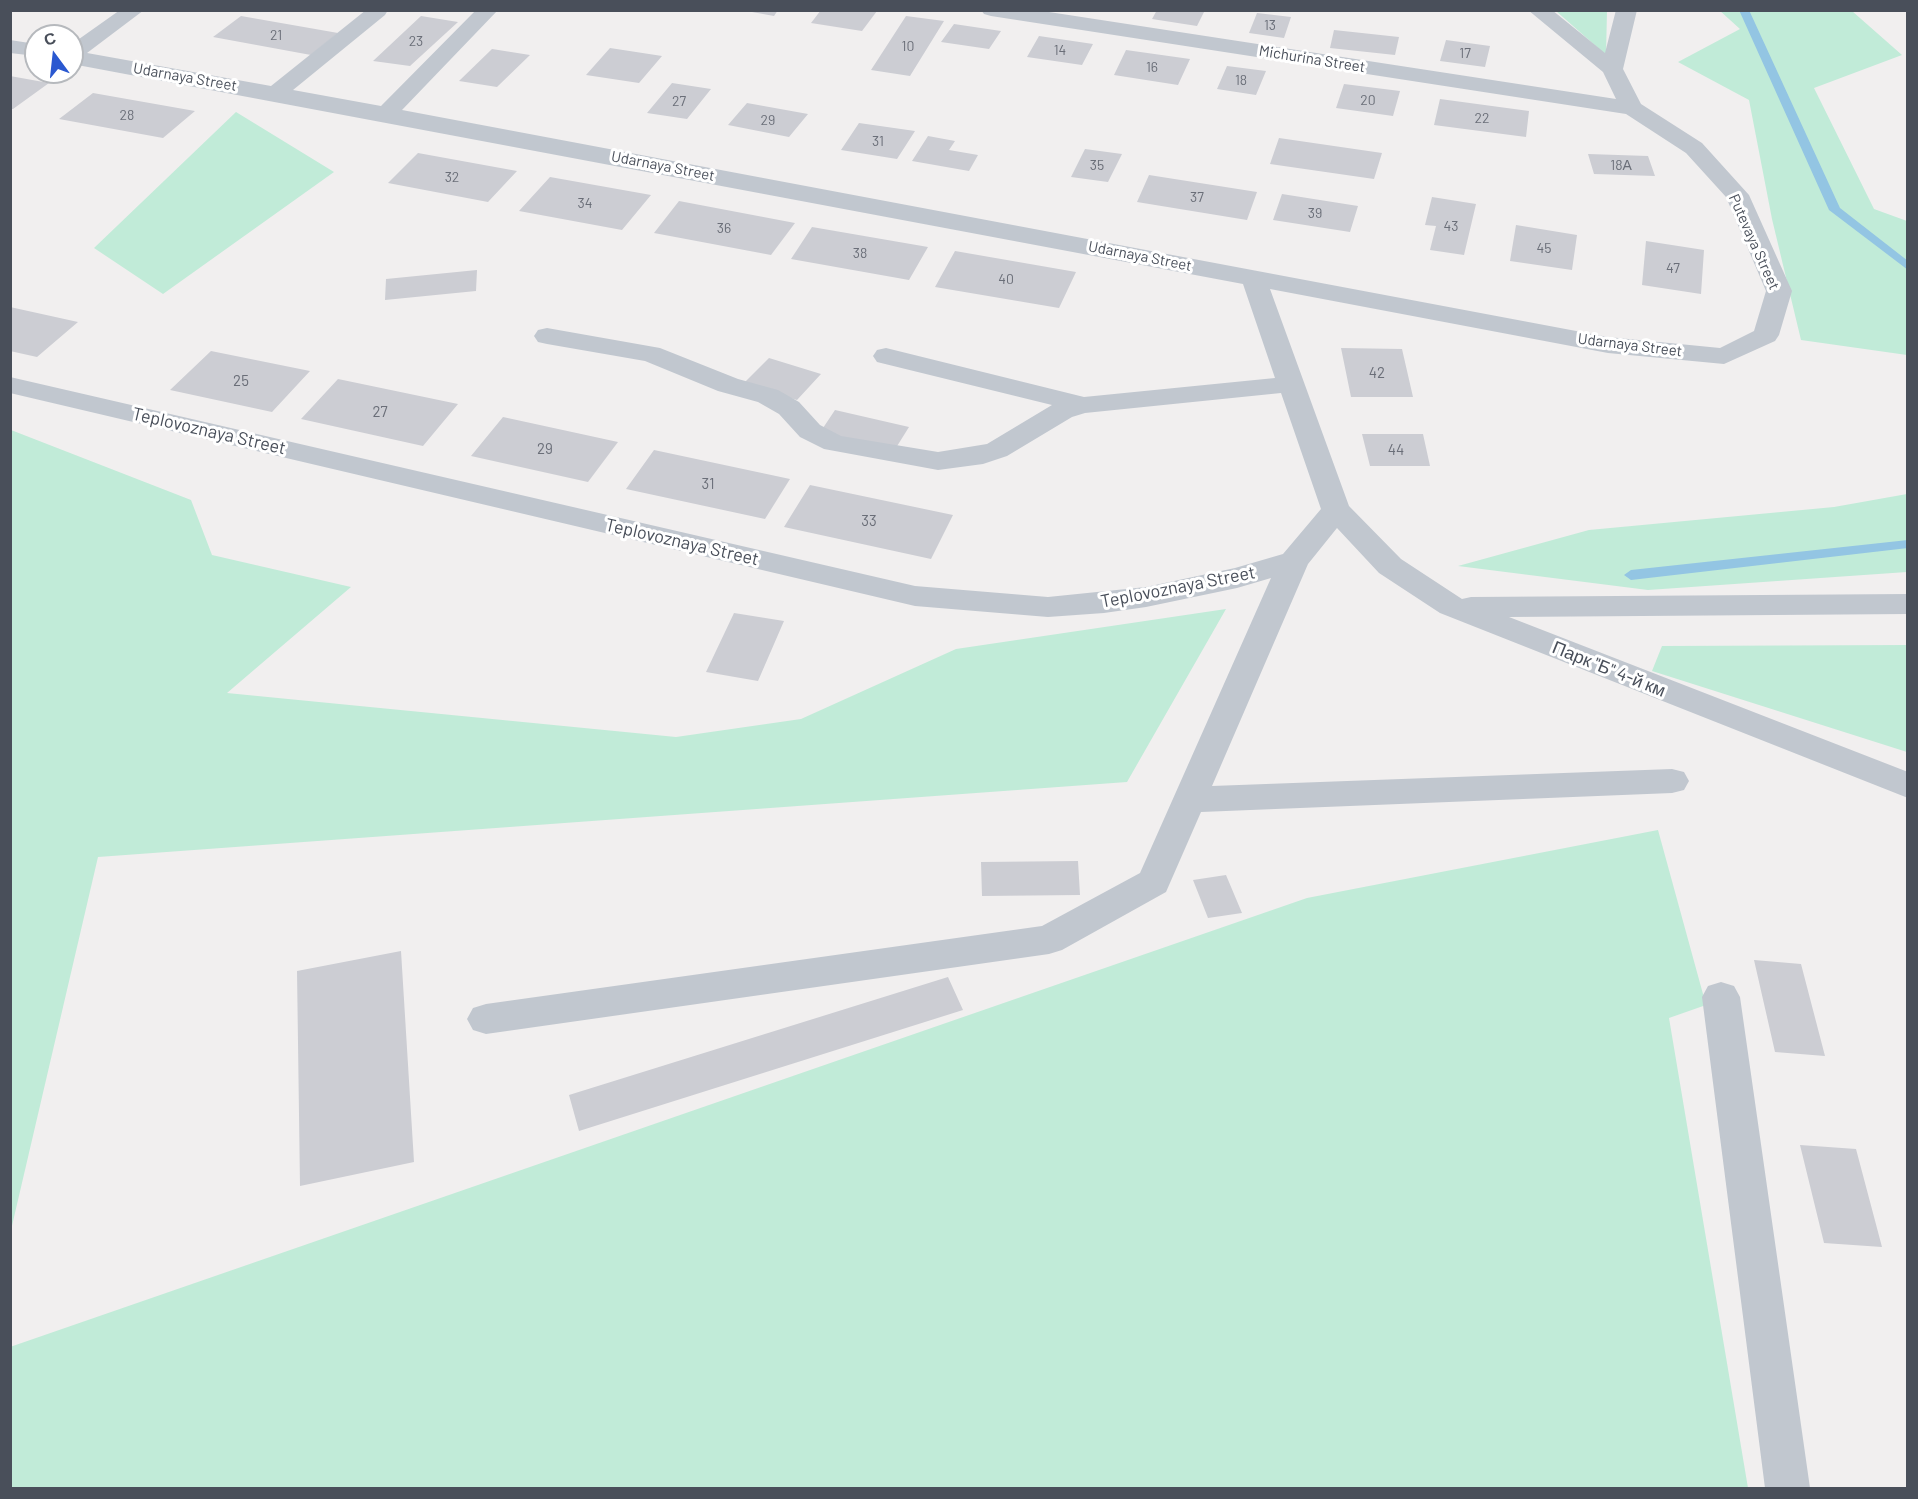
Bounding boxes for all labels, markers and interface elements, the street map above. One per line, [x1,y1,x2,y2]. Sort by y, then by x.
house number: 13 [1264,17,1276,33]
north arrow [24,24,84,84]
text: С [42,27,58,49]
house number: 21 [270,27,282,43]
house number: 23 [409,33,423,49]
house number: 10 [902,38,914,54]
house number: 14 [1054,42,1066,58]
street label: Michurina Street [1258,42,1366,76]
house number: 17 [1459,45,1471,61]
street label: Udarnaya Street [132,59,238,95]
house number: 16 [1146,59,1158,75]
house number: 18 [1235,72,1247,88]
house number: 20 [1360,92,1376,108]
house number: 27 [672,93,686,109]
house number: 28 [120,107,134,123]
house number: 22 [1474,110,1490,126]
house number: 29 [761,112,775,128]
house number: 31 [872,133,884,149]
street label: Udarnaya Street [610,147,716,185]
house number: 35 [1090,157,1104,173]
house number: 18А [1610,157,1632,173]
house number: 32 [445,169,459,185]
house number: 37 [1190,189,1204,205]
street label: Putevaya Street [1725,191,1783,293]
house number: 34 [578,195,592,211]
house number: 39 [1308,205,1322,221]
house number: 43 [1444,218,1458,234]
house number: 36 [717,220,731,236]
street label: Udarnaya Street [1087,237,1193,275]
house number: 45 [1537,240,1551,256]
house number: 38 [853,245,867,261]
house number: 47 [1666,260,1680,276]
house number: 40 [998,271,1014,287]
street label: Udarnaya Street [1577,330,1683,360]
house number: 42 [1369,364,1385,382]
house number: 25 [233,372,249,390]
street label: Teplovoznaya Street [130,403,288,459]
house number: 27 [372,403,388,421]
house number: 29 [537,440,553,458]
house number: 44 [1388,441,1404,459]
house number: 31 [702,475,714,493]
house number: 33 [861,512,877,530]
street label: Teplovoznaya Street [603,514,761,570]
street label: Teplovoznaya Street [1099,561,1257,613]
street label: Парк "Б" 4-й км [1549,636,1669,702]

